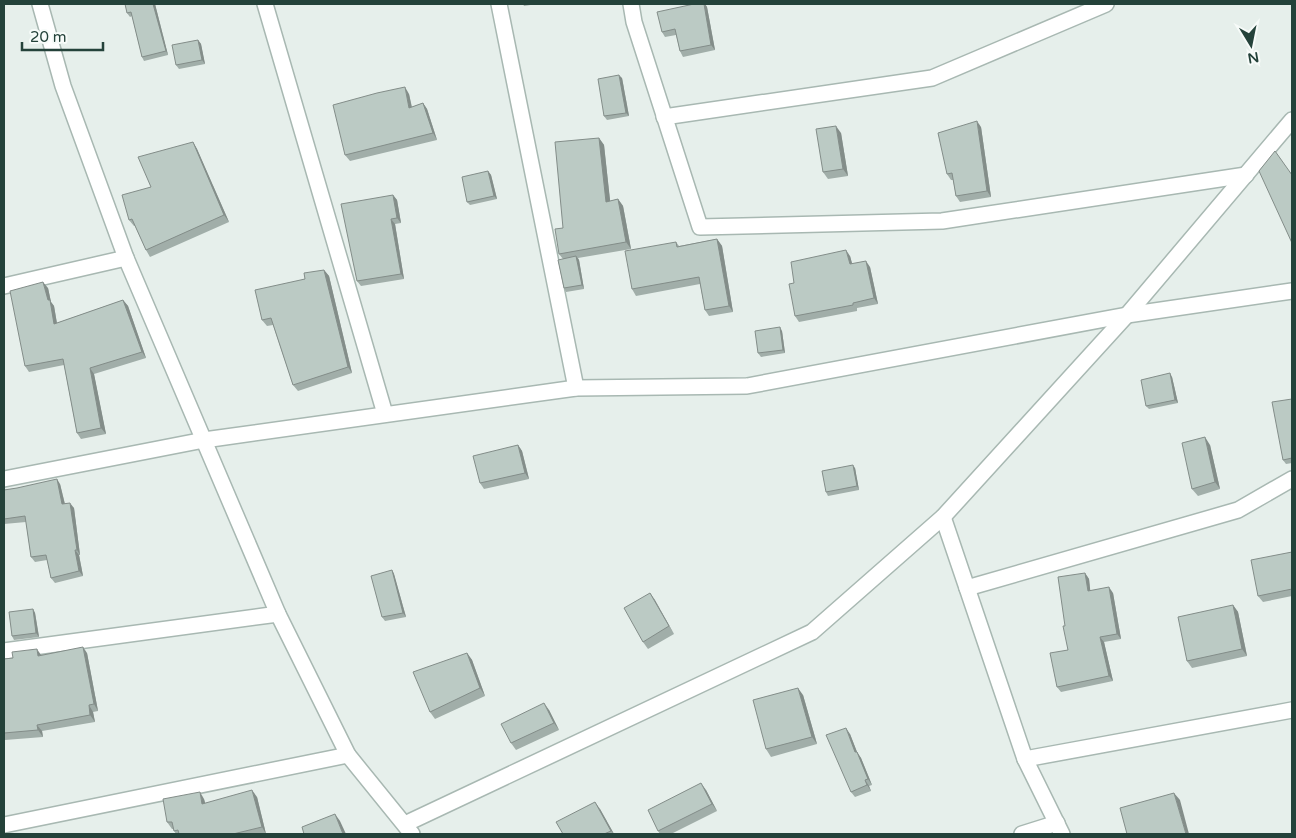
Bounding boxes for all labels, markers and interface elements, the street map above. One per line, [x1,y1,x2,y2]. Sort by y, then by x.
scale bar [22,20,104,52]
north arrow [1226,20,1276,70]
text: 20 m [30,28,67,46]
text: N [1246,48,1260,67]

